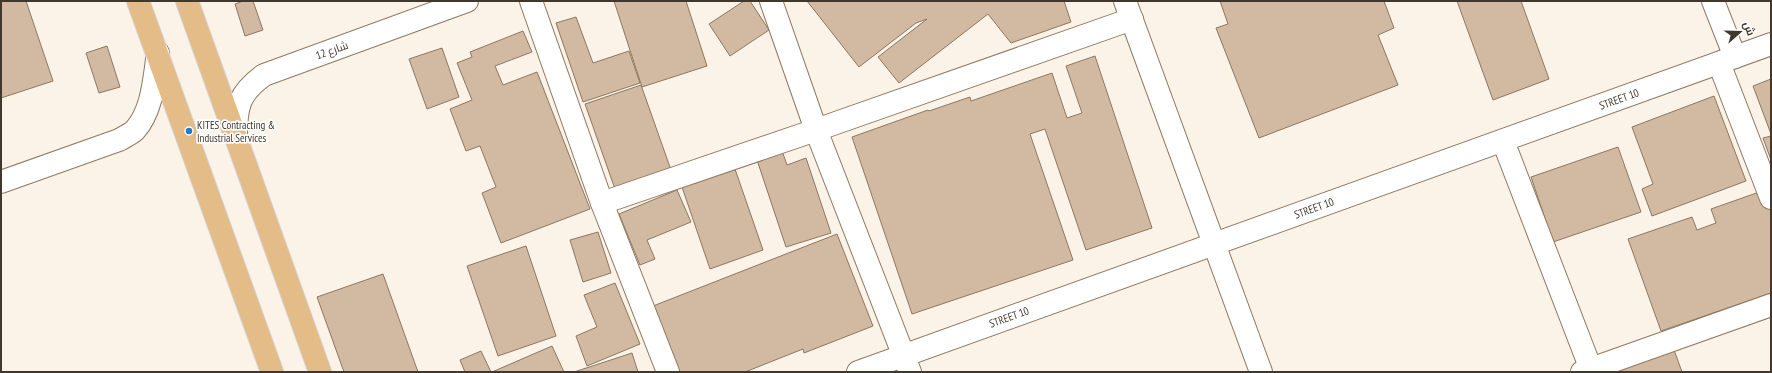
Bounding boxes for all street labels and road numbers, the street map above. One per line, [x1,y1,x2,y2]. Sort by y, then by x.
street label: شارع 12 [314,38,350,63]
street label: STREET 10 [1597,85,1641,113]
street label: STREET 10 [1292,194,1336,222]
street label: STREET 10 [987,303,1031,331]

